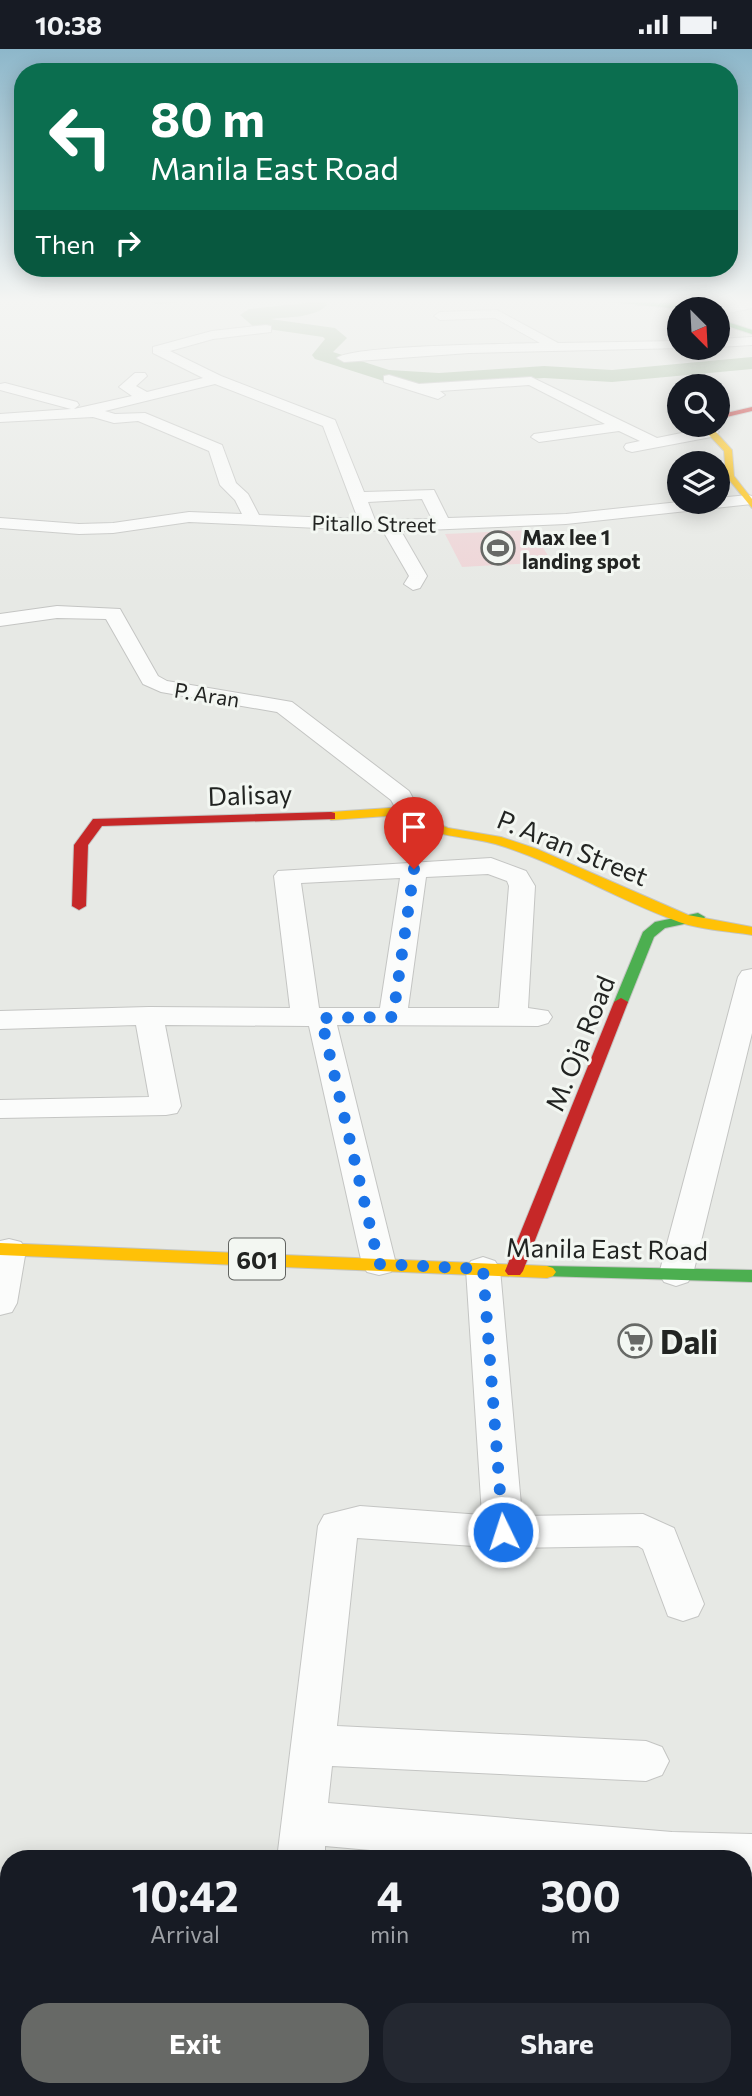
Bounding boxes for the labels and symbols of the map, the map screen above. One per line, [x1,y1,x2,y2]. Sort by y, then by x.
north arrow [667,297,730,361]
street label: Pitallo Street [311,509,437,537]
place label: Max lee 1 landing spot [522,524,640,573]
sports icon: Max lee 1 landing spot [479,529,517,567]
street label: P. Aran [173,677,241,711]
street label: Dalisay [207,777,293,811]
pin [384,797,444,869]
street label: P. Aran Street [493,803,653,891]
street label: M. Oja Road [538,971,620,1115]
street label: Manila East Road [506,1231,708,1265]
road number: 601 [229,1239,285,1279]
place label: Dali [660,1321,718,1361]
supermarket icon: Dali [616,1322,654,1360]
position arrow [466,1495,540,1569]

